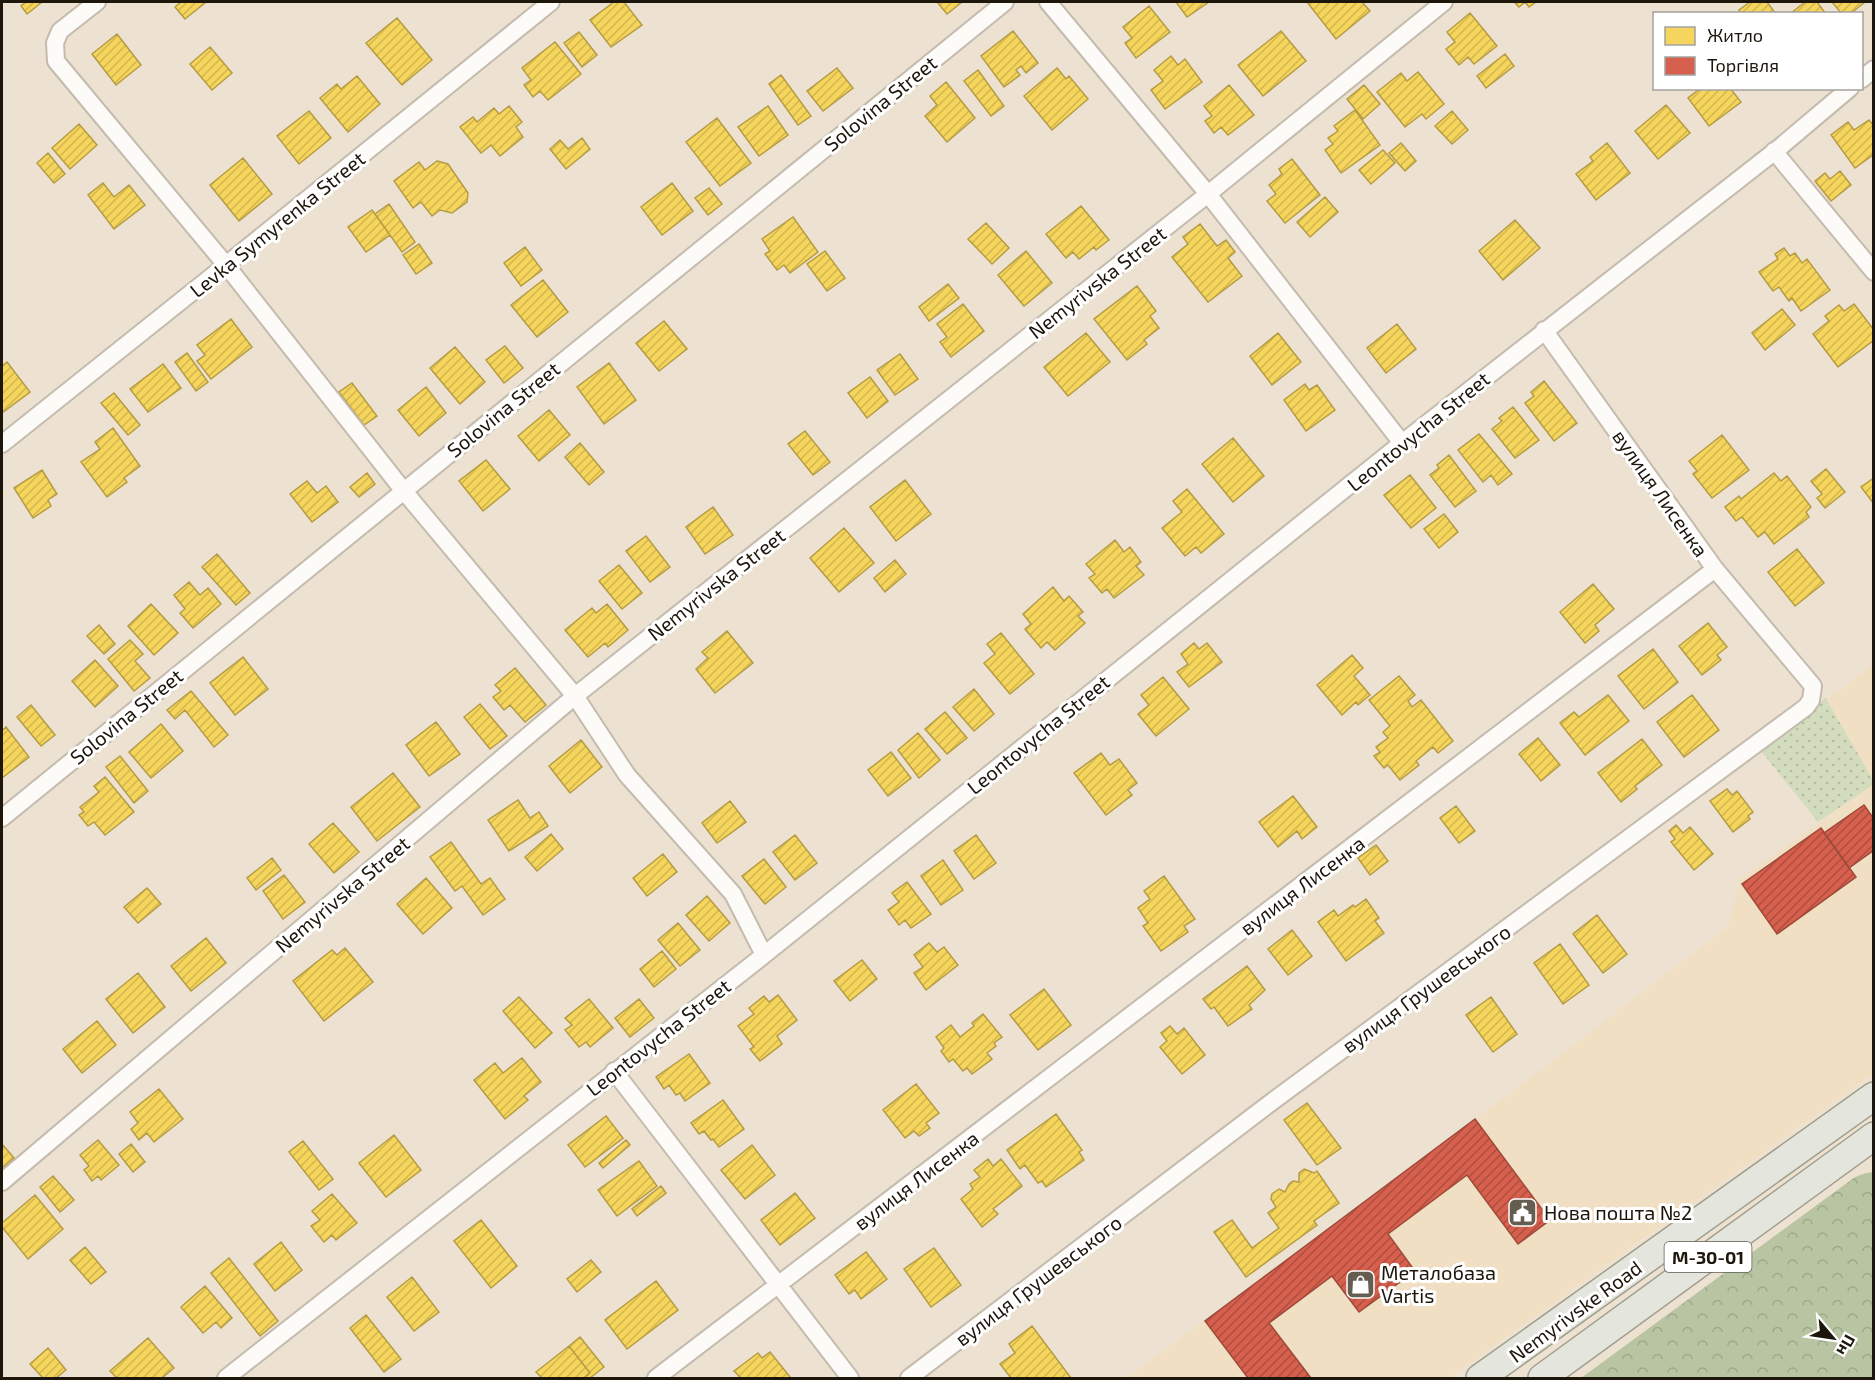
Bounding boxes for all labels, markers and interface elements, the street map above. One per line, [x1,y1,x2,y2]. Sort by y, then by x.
legend [1653,12,1863,90]
text: Житло [1707,24,1763,46]
street label: Solovina Street [819,50,941,156]
text: Торгівля [1707,54,1779,76]
street label: Levka Symyrenka Street [185,146,370,302]
street label: Nemyrivska Street [1023,221,1171,343]
street label: Solovina Street [442,356,564,462]
street label: Leontovycha Street [1342,366,1494,496]
street label: вулиця Лисенка [1607,425,1714,562]
street label: Nemyrivska Street [642,523,790,645]
street label: Solovina Street [65,663,187,769]
street label: Leontovycha Street [962,669,1114,799]
street label: вулиця Лисенка [1235,830,1370,940]
street label: Nemyrivska Street [270,831,414,957]
street label: вулиця Грушевського [1337,919,1515,1058]
street label: Leontovycha Street [581,973,735,1101]
street label: вулиця Лисенка [849,1125,984,1235]
public building icon: Нова пошта №2 [1507,1196,1539,1228]
place label: Нова пошта №2 [1544,1200,1692,1224]
street label: вулиця Грушевського [950,1210,1127,1351]
road number: М-30-01 [1664,1242,1752,1272]
street label: Nemyrivske Road [1504,1255,1646,1367]
place label: Металобаза Vartis [1381,1260,1496,1307]
shop icon: Металобаза Vartis [1344,1268,1376,1300]
north arrow [1803,1308,1863,1368]
text: Пн [1833,1332,1860,1359]

